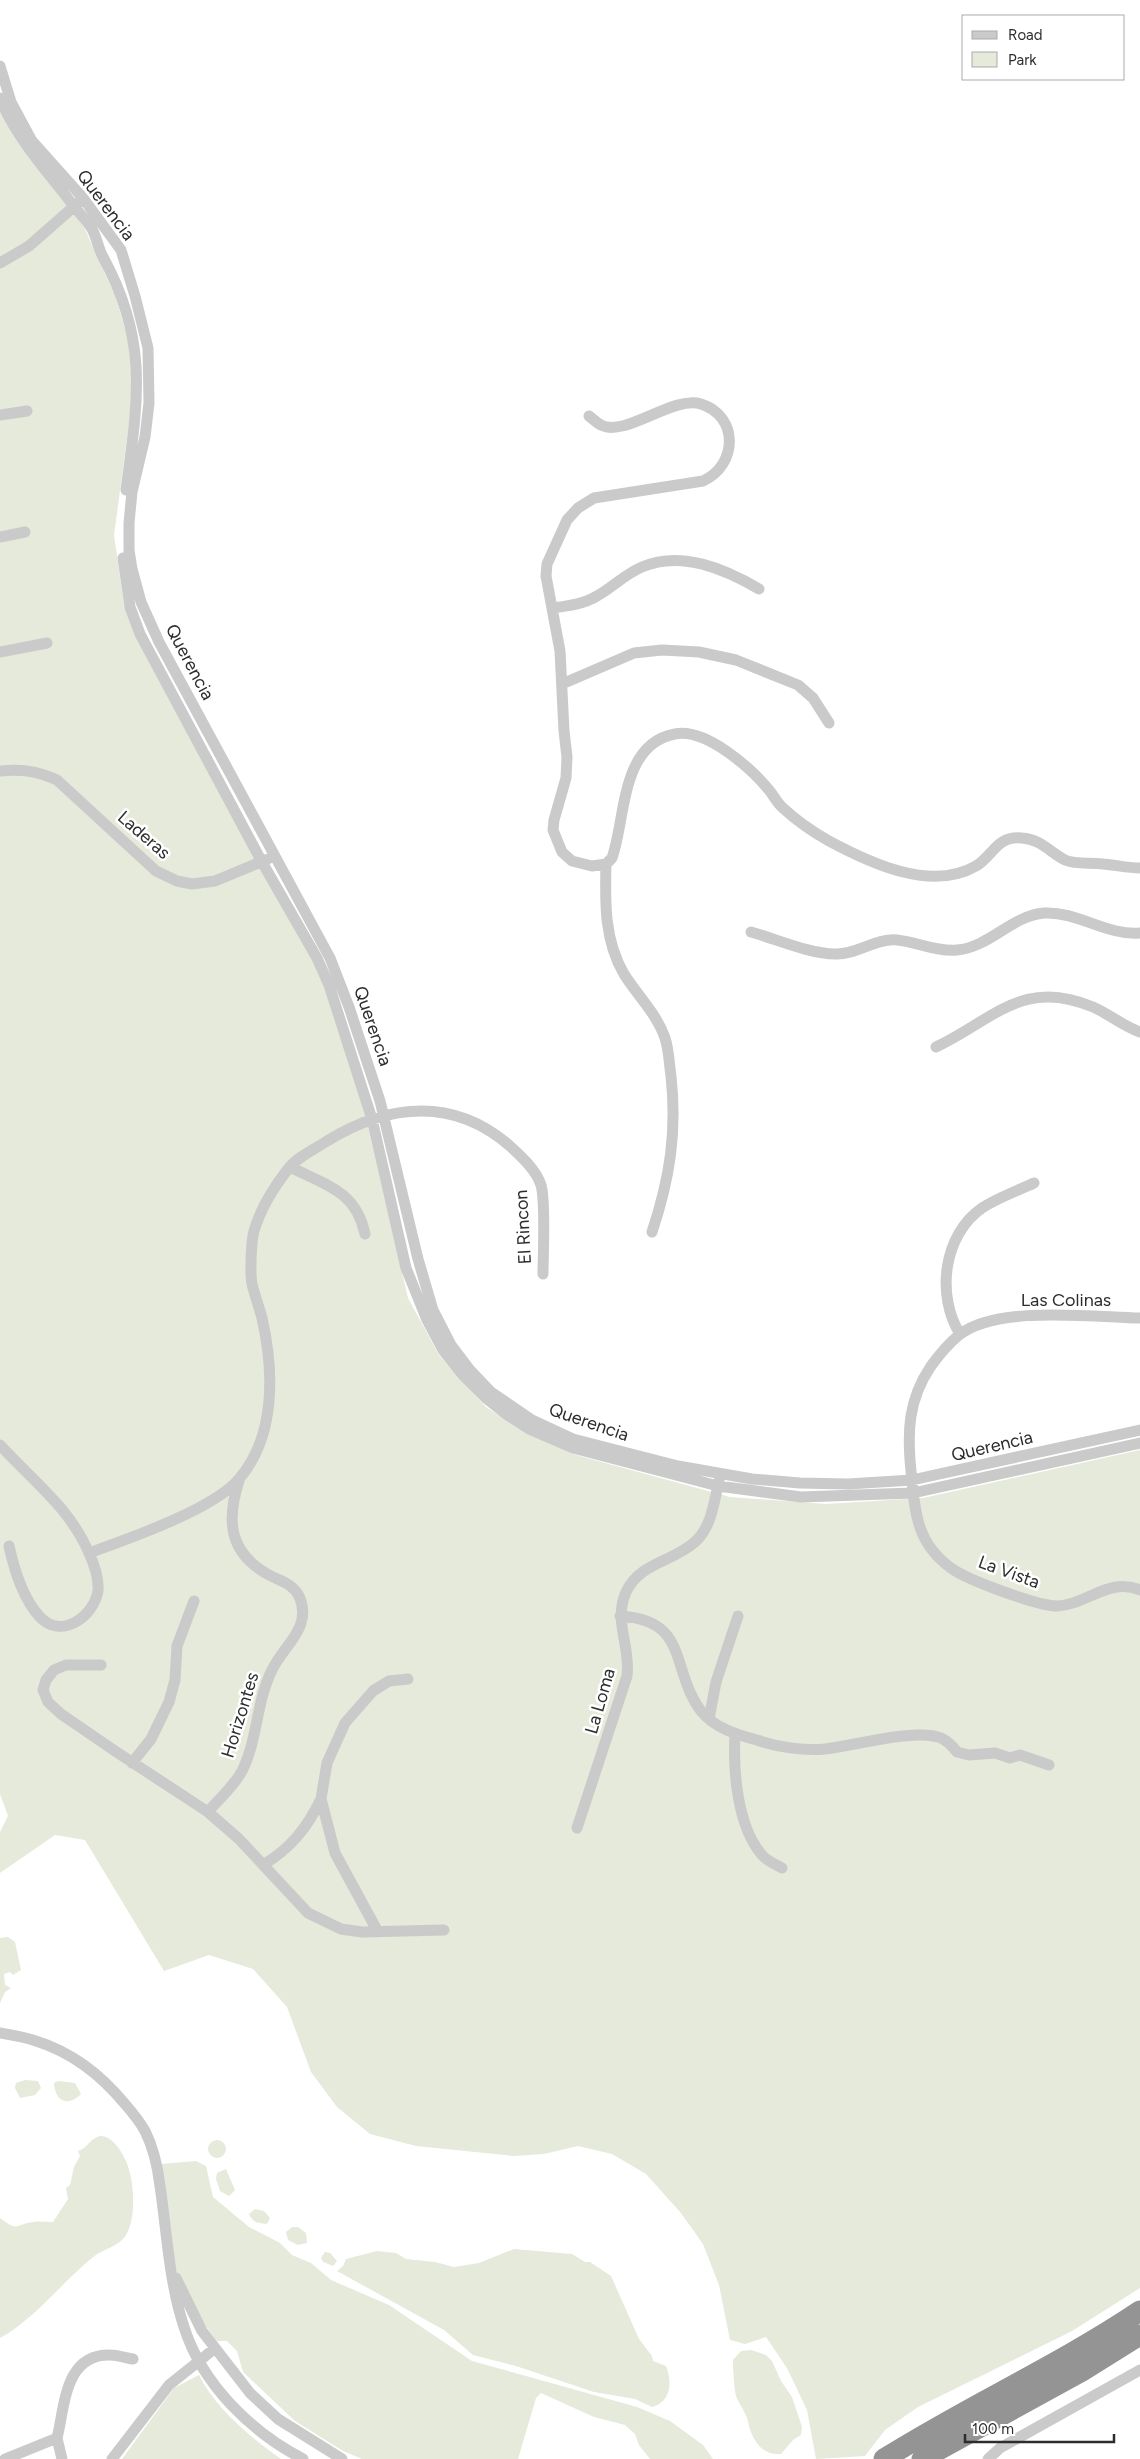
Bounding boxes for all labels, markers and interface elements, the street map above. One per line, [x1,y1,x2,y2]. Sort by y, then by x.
legend [962,15,1125,80]
text: Road [1008,26,1043,44]
text: Park [1008,51,1037,69]
street label: Querencia [72,165,140,245]
street label: Querencia [161,620,219,704]
street label: Laderas [113,806,175,864]
street label: Querencia [349,983,397,1069]
street label: El Rincon [510,1189,536,1265]
street label: Las Colinas [1021,1289,1111,1311]
street label: Querencia [546,1398,632,1446]
street label: Querencia [949,1426,1035,1466]
street label: La Vista [975,1551,1043,1593]
street label: La Loma [580,1666,620,1736]
street label: Horizontes [217,1669,263,1761]
scale bar [965,2412,1114,2444]
text: 100 m [972,2420,1014,2438]

